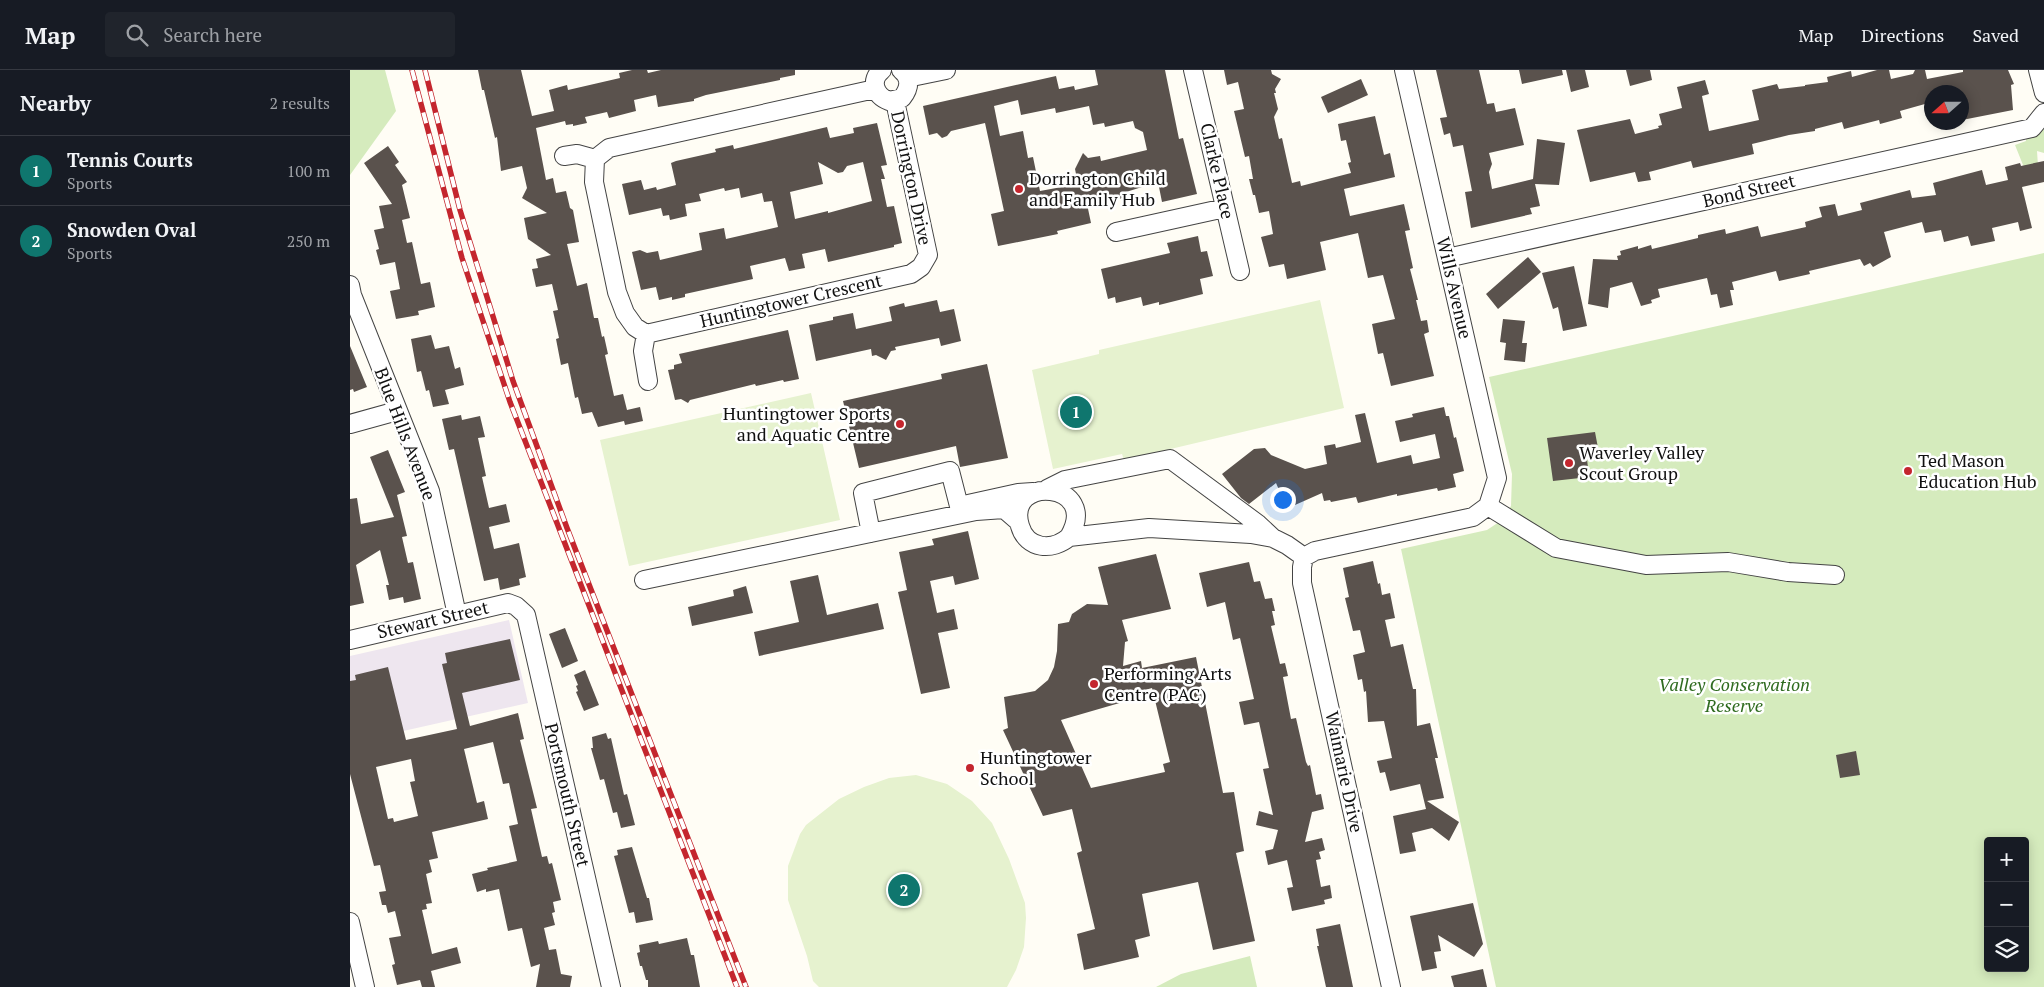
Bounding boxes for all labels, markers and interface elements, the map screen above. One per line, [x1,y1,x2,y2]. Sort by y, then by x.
search box [105,12,455,57]
text: Map [25,19,75,51]
icon: search [123,21,151,49]
text: Search here [163,22,262,47]
text: Map [1798,23,1833,47]
text: Directions [1861,23,1944,47]
text: Saved [1972,23,2019,47]
north arrow [1924,85,1969,130]
text: Nearby [20,89,91,117]
text: 2 results [270,92,330,114]
street label: Dorrington Drive [886,108,938,247]
street label: Clarke Place [1195,120,1241,221]
text: Tennis Courts [67,147,193,172]
text: 1 [31,160,41,182]
text: 100 m [287,160,330,182]
place label: Dorrington Child and Family Hub [1029,166,1166,211]
street label: Bond Street [1700,168,1798,212]
text: Sports [67,172,113,194]
marker: Dorrington Child and Family Hub [1013,183,1025,195]
text: Snowden Oval [67,217,196,242]
text: 2 [31,230,41,252]
text: 250 m [287,230,330,252]
street label: Wills Avenue [1432,234,1478,341]
text: Sports [67,242,113,264]
street label: Huntingtower Crescent [698,267,884,333]
street label: Blue Hills Avenue [370,364,442,503]
pin: 1 [1060,393,1092,431]
place label: Huntingtower Sports and Aquatic Centre [723,401,890,446]
marker: Huntingtower Sports and Aquatic Centre [894,418,906,430]
place label: Waverley Valley Scout Group [1579,440,1705,485]
place label: Ted Mason Education Hub [1918,448,2037,493]
marker: Waverley Valley Scout Group [1563,457,1575,469]
marker: Ted Mason Education Hub [1902,465,1914,477]
your location [1270,487,1296,513]
street label: Stewart Street [375,594,491,643]
place label: Performing Arts Centre (PAC) [1104,661,1232,706]
park label: Valley Conservation Reserve [1658,672,1810,717]
marker: Performing Arts Centre (PAC) [1088,678,1100,690]
street label: Waimarie Drive [1320,709,1370,835]
street label: Portsmouth Street [540,720,596,869]
place label: Huntingtower School [980,745,1092,790]
marker: Huntingtower School [964,762,976,774]
map controls [1984,837,2029,972]
button: + [1984,837,2029,882]
pin: 2 [888,871,920,909]
button: − [1984,882,2029,927]
button: layers [1984,927,2029,972]

